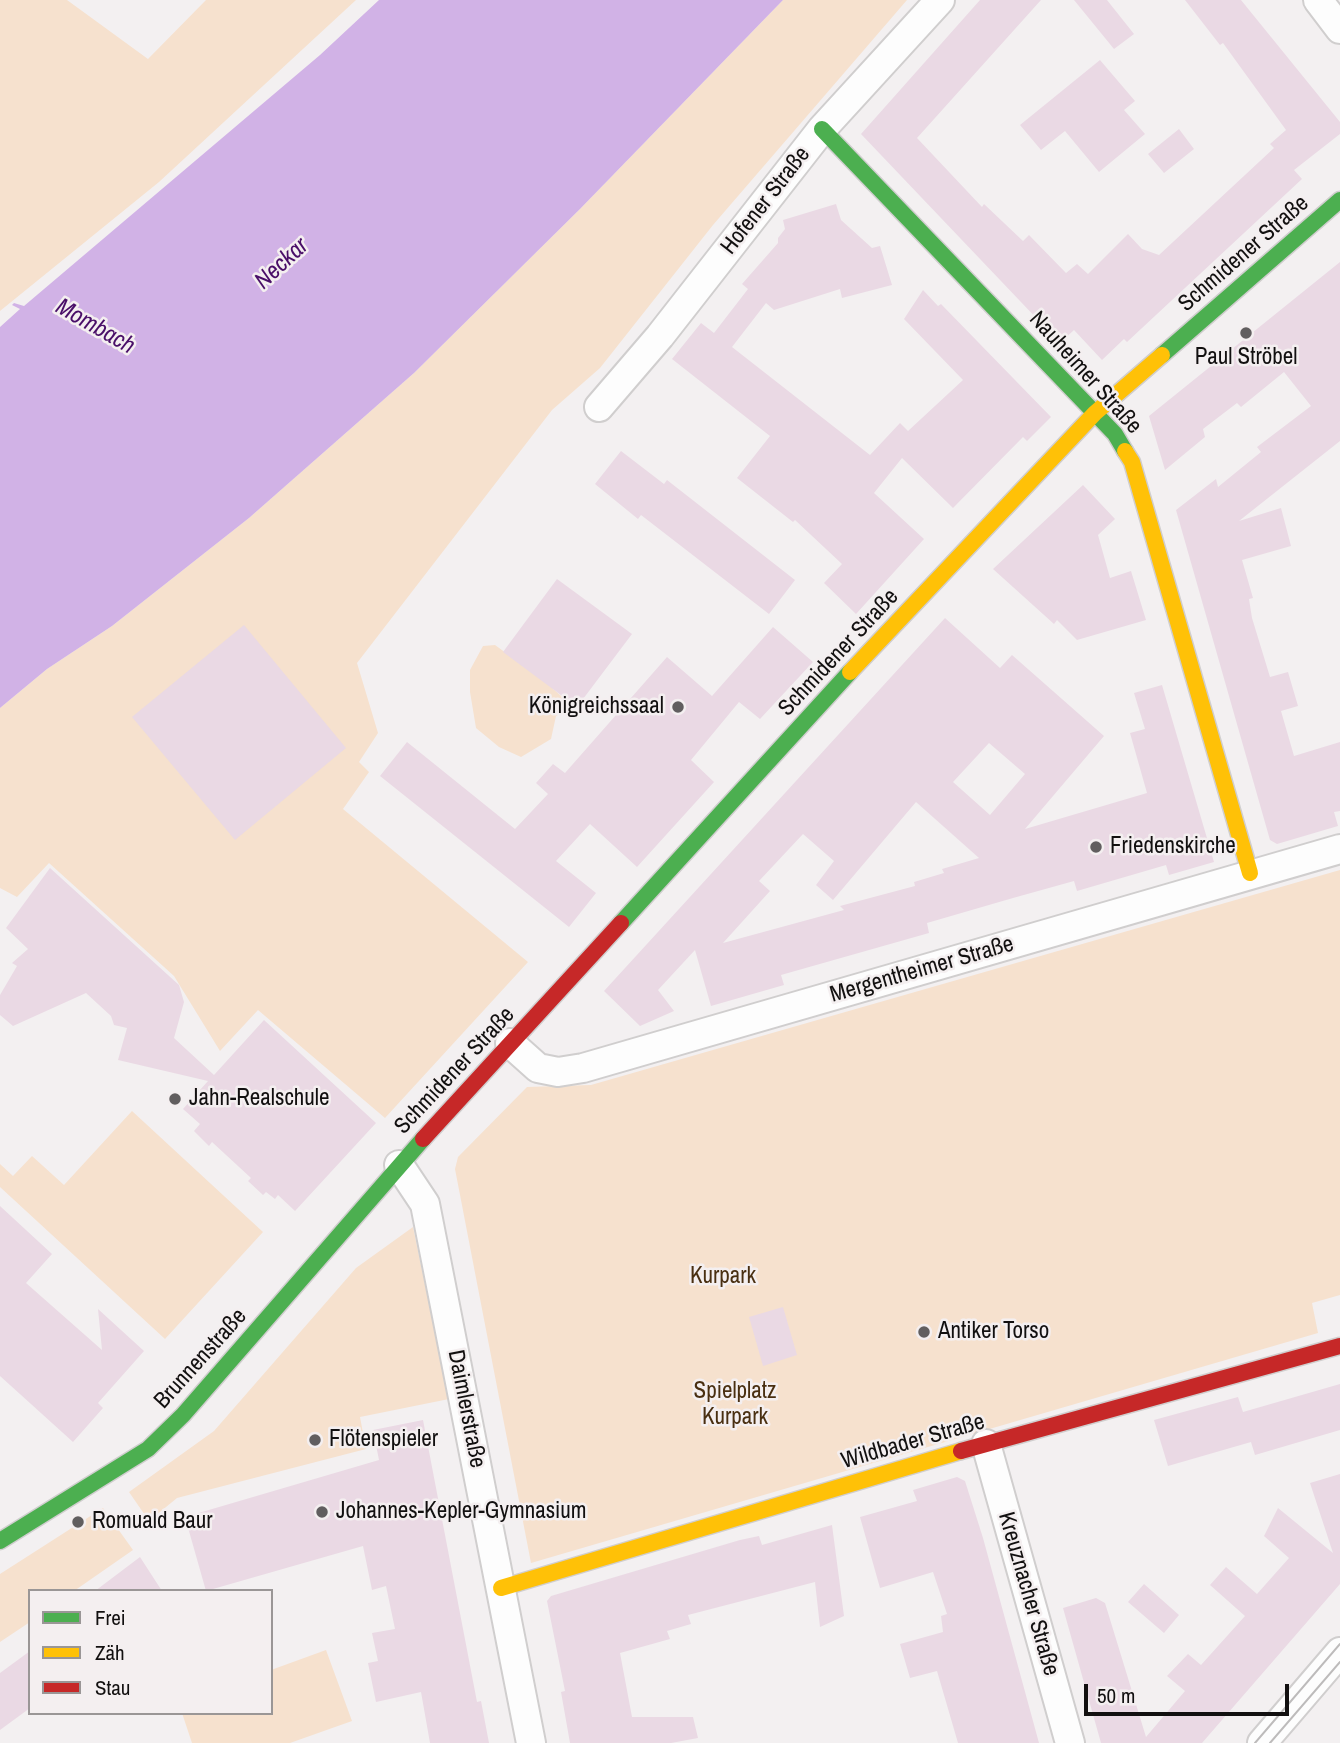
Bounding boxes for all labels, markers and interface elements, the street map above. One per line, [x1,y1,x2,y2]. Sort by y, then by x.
street label: Hofener Straße [715,142,817,260]
street label: Schmidener Straße [1173,190,1315,318]
water label: Neckar [249,232,315,296]
water label: Mombach [50,293,140,361]
street label: Nauheimer Straße [1023,306,1147,440]
marker: Paul Ströbel [1238,325,1254,341]
place label: Paul Ströbel [1195,344,1297,372]
street label: Schmidener Straße [773,584,905,722]
place label: Königreichssaal [529,693,664,721]
marker: Königreichssaal [670,699,686,715]
place label: Friedenskirche [1110,833,1236,861]
marker: Friedenskirche [1088,839,1104,855]
street label: Mergentheimer Straße [827,931,1017,1009]
street label: Schmidener Straße [389,1002,521,1140]
place label: Jahn-Realschule [189,1085,329,1113]
marker: Jahn-Realschule [167,1091,183,1107]
park label: Kurpark [690,1263,756,1291]
street label: Brunnenstraße [149,1303,253,1415]
place label: Antiker Torso [938,1318,1049,1346]
marker: Antiker Torso [916,1324,932,1340]
street label: Daimlerstraße [441,1348,491,1470]
park label: Spielplatz Kurpark [694,1378,776,1432]
street label: Wildbader Straße [838,1408,988,1476]
place label: Flötenspieler [329,1426,438,1454]
marker: Flötenspieler [307,1432,323,1448]
place label: Johannes-Kepler-Gymnasium [336,1498,587,1526]
marker: Johannes-Kepler-Gymnasium [314,1504,330,1520]
place label: Romuald Baur [92,1508,213,1536]
street label: Kreuznacher Straße [991,1509,1065,1679]
marker: Romuald Baur [70,1514,86,1530]
legend [28,1589,273,1715]
text: Frei [95,1603,126,1632]
text: Zäh [95,1638,125,1667]
scale bar [1088,1670,1293,1714]
text: Stau [95,1673,130,1702]
text: 50 m [1097,1681,1135,1710]

